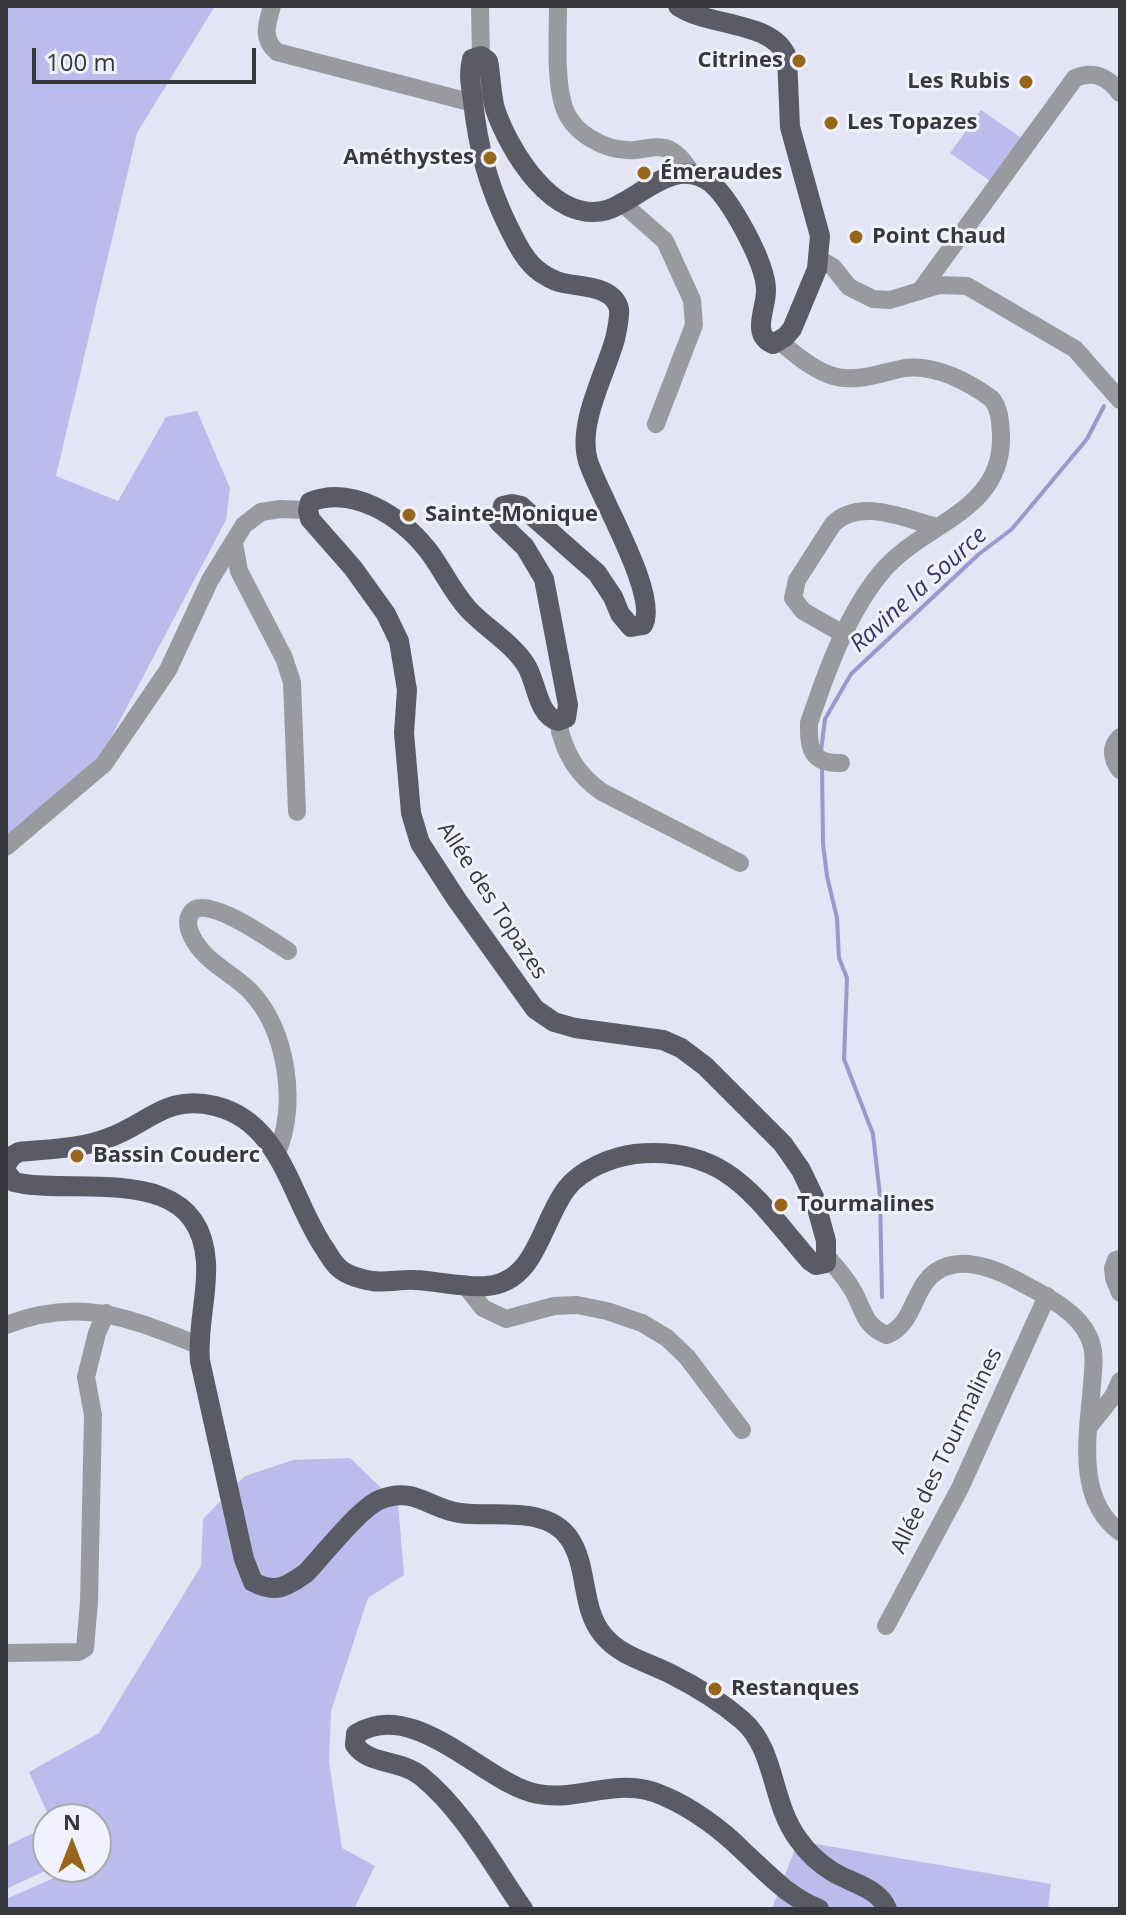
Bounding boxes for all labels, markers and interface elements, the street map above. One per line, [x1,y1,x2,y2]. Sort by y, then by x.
scale bar [36,32,260,82]
text: 100 m [46,45,116,78]
place label: Citrines [698,48,783,74]
marker: Citrines [790,52,808,70]
place label: Les Rubis [907,69,1010,95]
marker: Les Rubis [1017,73,1035,91]
place label: Les Topazes [847,110,977,136]
marker: Les Topazes [822,114,840,132]
place label: Améthystes [343,145,474,171]
marker: Améthystes [481,149,499,167]
place label: Émeraudes [660,160,783,186]
marker: Émeraudes [635,164,653,182]
place label: Point Chaud [872,224,1006,250]
marker: Point Chaud [847,228,865,246]
place label: Sainte-Monique [425,502,598,528]
marker: Sainte-Monique [400,506,418,524]
water label: Ravine la Source [845,521,993,659]
street label: Allée des Topazes [431,818,553,984]
place label: Bassin Couderc [93,1143,260,1169]
marker: Bassin Couderc [68,1147,86,1165]
place label: Tourmalines [797,1192,935,1218]
marker: Tourmalines [772,1196,790,1214]
street label: Allée des Tourmalines [886,1344,1008,1558]
place label: Restanques [731,1676,859,1702]
marker: Restanques [706,1680,724,1698]
north arrow [32,1803,112,1883]
text: N [63,1806,81,1836]

